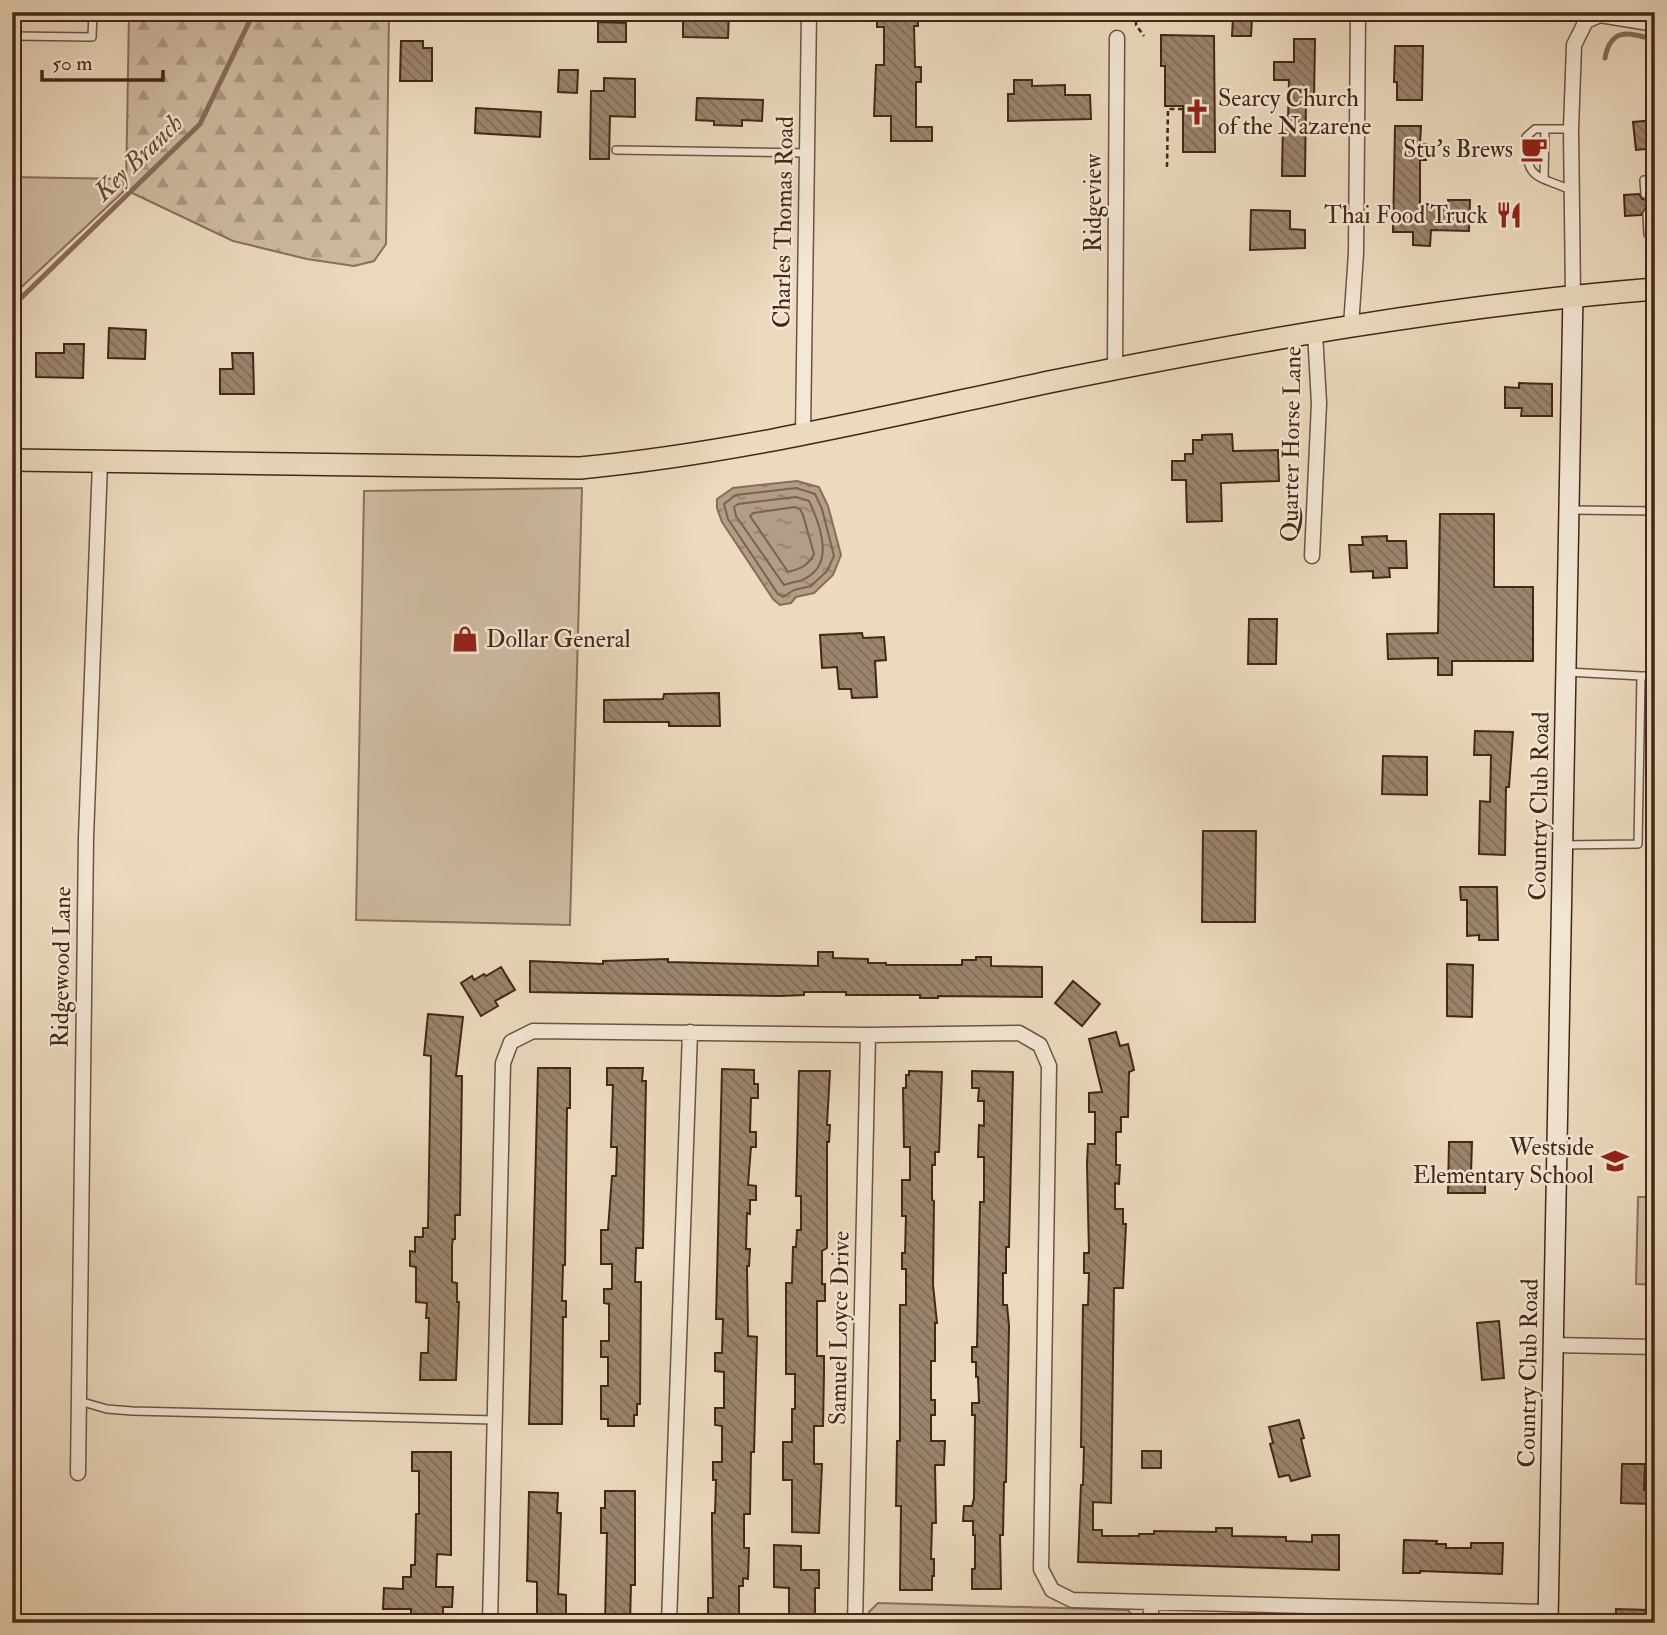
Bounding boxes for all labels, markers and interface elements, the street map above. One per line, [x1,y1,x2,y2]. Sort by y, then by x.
scale bar [42,38,163,82]
text: 50 m [52,50,93,77]
place label: Searcy Church of the Nazarene [1218,83,1371,142]
church icon: Searcy Church of the Nazarene [1182,97,1212,127]
water label: Key Branch [86,107,190,209]
street label: Charles Thomas Road [766,116,801,328]
place label: Stu's Brews [1403,134,1513,165]
cafe icon: Stu's Brews [1519,134,1549,164]
street label: Ridgeview [1078,153,1109,252]
place label: Thai Food Truck [1324,200,1489,231]
restaurant icon: Thai Food Truck [1494,200,1524,230]
street label: Quarter Horse Lane [1274,346,1309,542]
shop icon: Dollar General [450,624,480,654]
place label: Dollar General [486,624,631,655]
street label: Country Club Road [1522,711,1557,901]
street label: Ridgewood Lane [45,886,78,1048]
place label: Westside Elementary School [1413,1132,1594,1191]
school or university icon: Westside Elementary School [1600,1146,1630,1176]
street label: Samuel Loyce Drive [822,1231,857,1425]
street label: Country Club Road [1511,1278,1546,1468]

